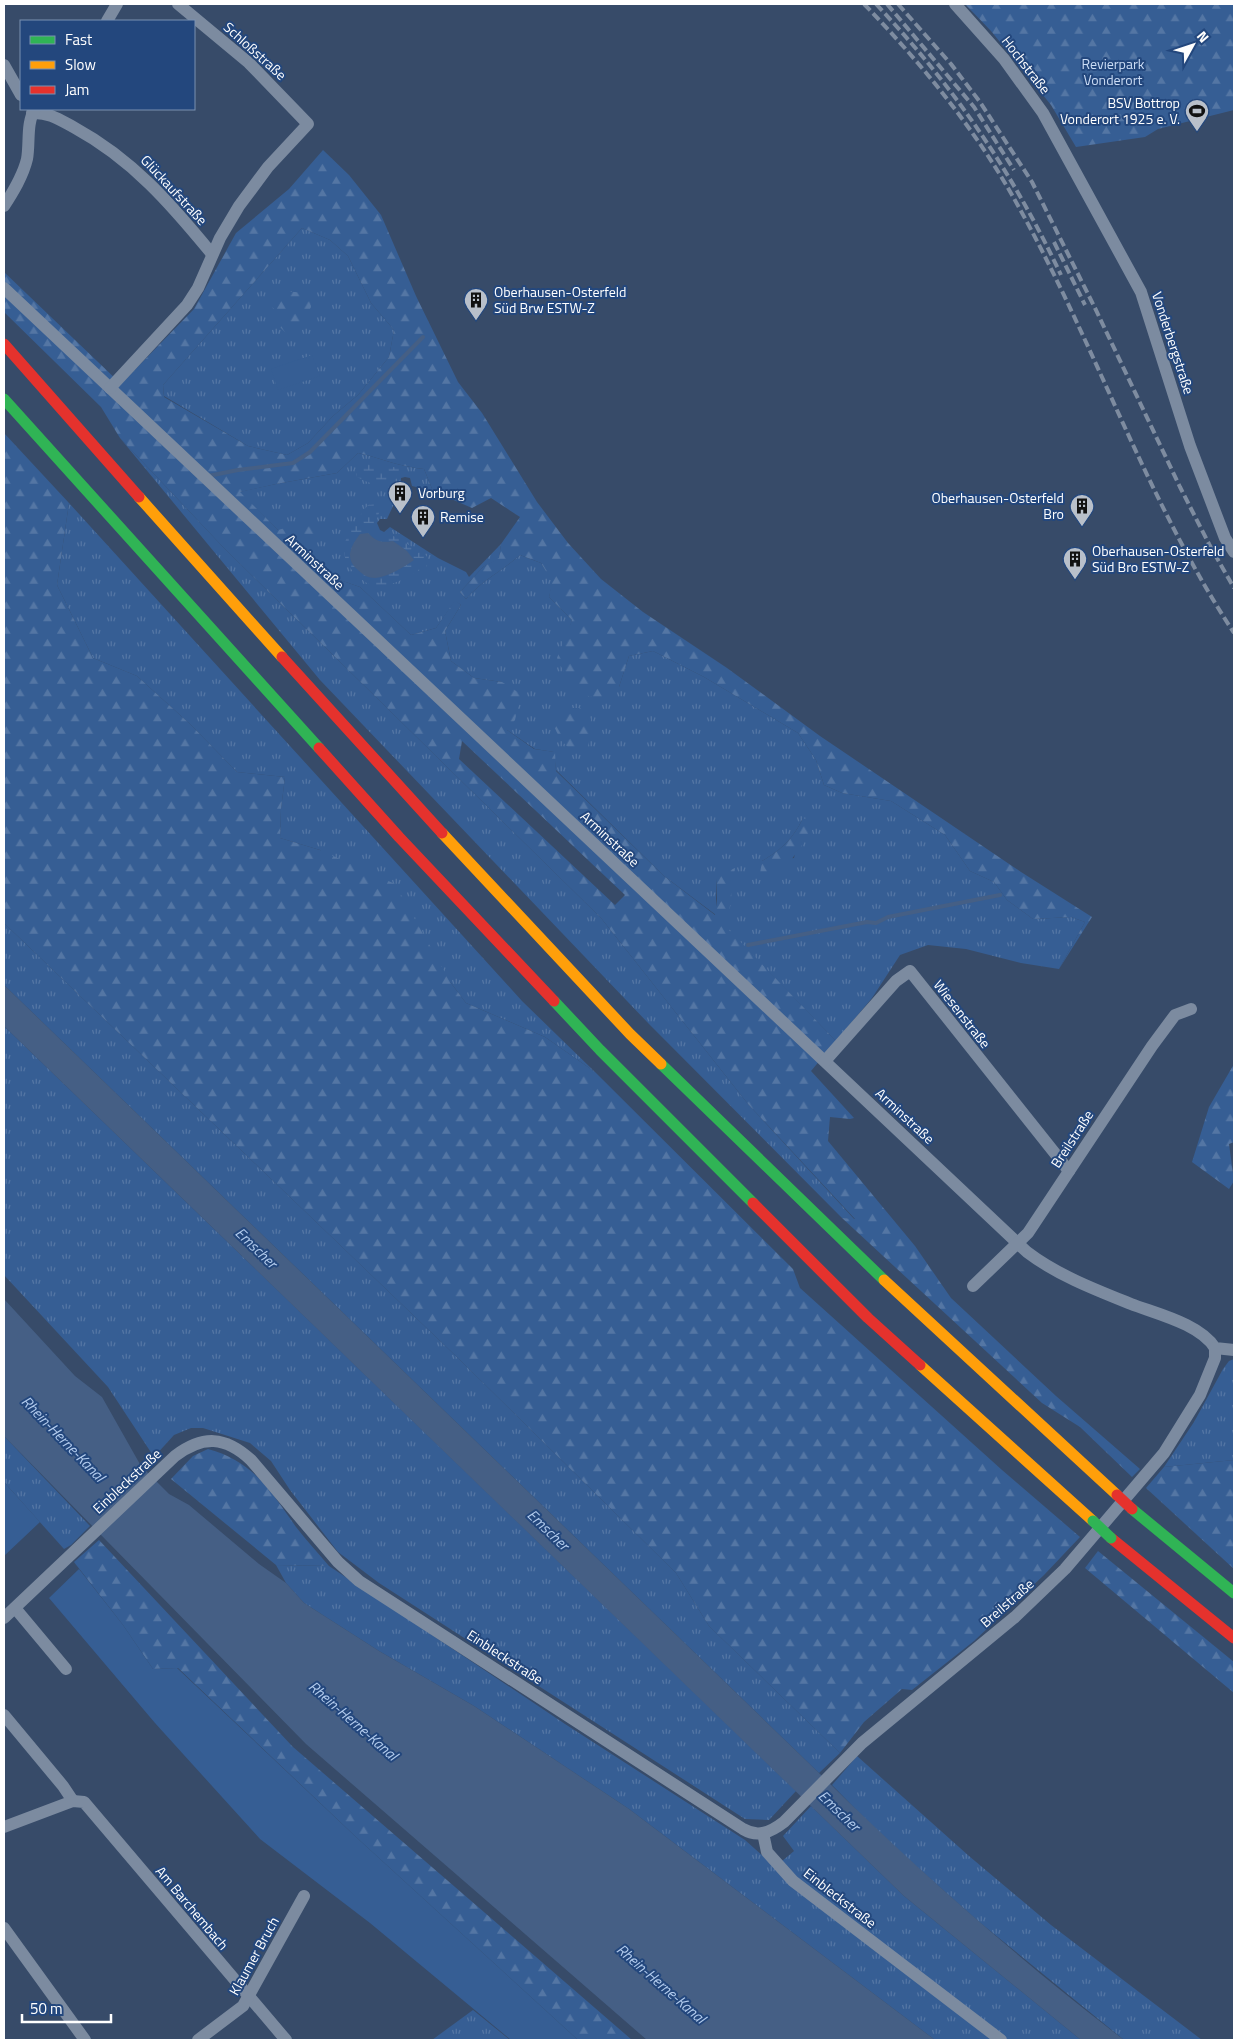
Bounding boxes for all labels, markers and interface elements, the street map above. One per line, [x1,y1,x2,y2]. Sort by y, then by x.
street label: Schloßstraße [219,17,291,85]
legend [20,20,195,110]
north arrow [1168,20,1218,70]
text: N [1192,26,1215,47]
text: Fast [65,28,93,51]
street label: Hochstraße [997,31,1056,98]
text: Slow [65,53,96,76]
park label: Revierpark Vonderort [1081,53,1145,90]
text: Jam [65,78,89,101]
place label: BSV Bottrop Vonderort 1925 e. V. [1060,92,1180,129]
sports icon: BSV Bottrop Vonderort 1925 e. V. [1184,98,1210,132]
street label: Glückaufstraße [136,150,213,230]
place label: Oberhausen-Osterfeld Süd Brw ESTW-Z [494,281,627,318]
building icon: Oberhausen-Osterfeld Süd Brw ESTW-Z [463,287,489,321]
street label: Vonderbergstraße [1147,289,1200,397]
building icon: Vorburg [387,480,413,514]
place label: Vorburg [418,482,465,503]
place label: Oberhausen-Osterfeld Bro [931,487,1064,524]
building icon: Oberhausen-Osterfeld Bro [1069,493,1095,527]
building icon: Remise [410,504,436,538]
place label: Remise [440,506,484,527]
street label: Arminstraße [281,529,350,595]
place label: Oberhausen-Osterfeld Süd Bro ESTW-Z [1092,540,1225,577]
building icon: Oberhausen-Osterfeld Süd Bro ESTW-Z [1062,546,1088,580]
street label: Arminstraße [576,806,645,872]
street label: Wiesenstraße [929,975,996,1052]
street label: Arminstraße [871,1083,940,1149]
street label: Breilstraße [1045,1106,1098,1172]
water label: Emscher [230,1222,284,1275]
water label: Rhein-Herne-Kanal [16,1390,112,1488]
street label: Einbleckstraße [88,1443,166,1518]
water label: Emscher [522,1504,576,1557]
street label: Breilstraße [975,1573,1038,1632]
street label: Einbleckstraße [463,1624,548,1689]
water label: Rhein-Herne-Kanal [304,1675,404,1767]
water label: Emscher [813,1785,867,1838]
street label: Am Barchembach [151,1861,234,1954]
street label: Einbleckstraße [799,1862,881,1933]
street label: Klaumer Bruch [223,1913,284,1999]
water label: Rhein-Herne-Kanal [612,1938,712,2030]
scale bar [22,1992,111,2024]
text: 50 m [30,1997,63,2020]

